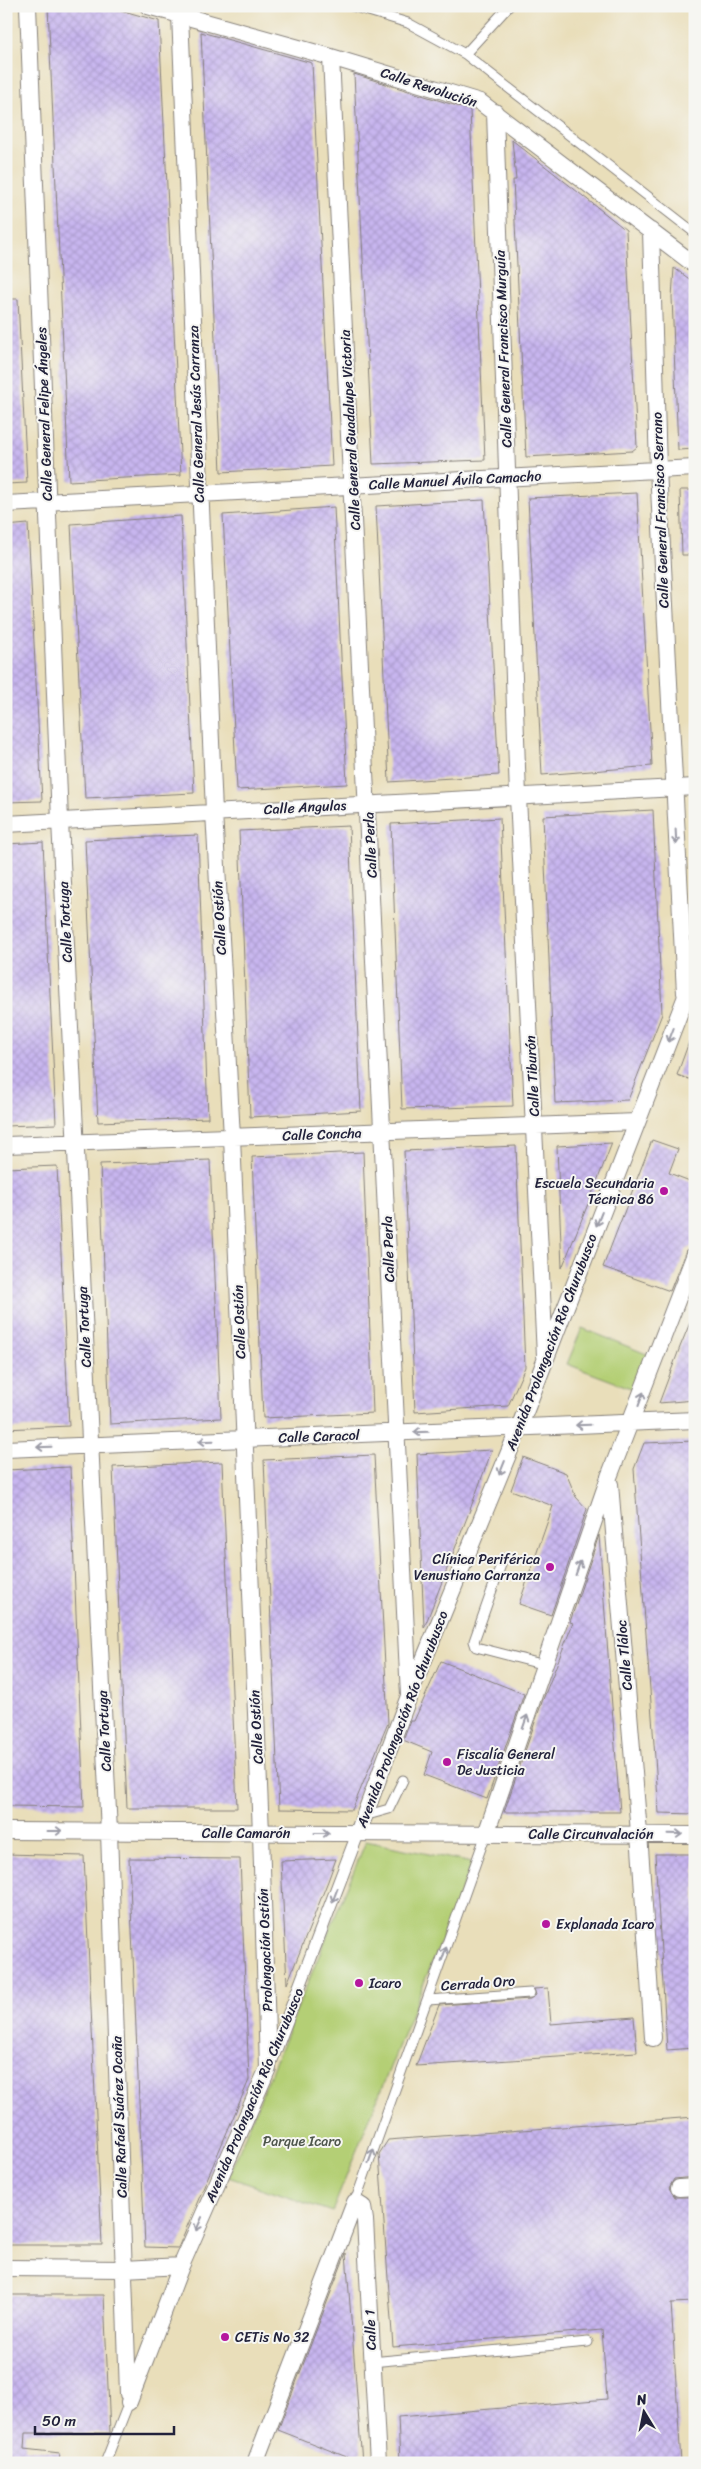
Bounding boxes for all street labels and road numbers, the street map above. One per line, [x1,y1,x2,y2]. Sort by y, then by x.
street label: Calle Revolución [377,60,481,115]
street label: Calle General Francisco Murguía [488,249,519,448]
street label: Calle General Jesús Carranza [181,325,212,503]
street label: Calle General Felipe Ángeles [29,326,60,501]
street label: Calle General Guadalupe Victoria [333,328,368,531]
street label: Calle General Francisco Serrano [645,411,676,608]
street label: Calle Manuel Ávila Camacho [368,463,542,498]
street label: Calle Angulas [263,793,347,822]
street label: Calle Perla [356,811,385,879]
street label: Calle Tortuga [51,880,80,963]
street label: Calle Ostión [205,880,234,956]
street label: Calle Tiburón [518,1034,547,1117]
street label: Calle Concha [282,1121,362,1148]
street label: Calle Perla [375,1215,402,1283]
street label: Avenida Prolongación Río Churubusco [498,1230,605,1455]
street label: Calle Ostión [226,1284,253,1359]
street label: Calle Tortuga [70,1285,99,1368]
street label: Calle Caracol [278,1423,361,1450]
street label: Avenida Prolongación Río Churubusco [349,1607,456,1832]
street label: Calle Tláloc [609,1619,640,1691]
street label: Calle Tortuga [90,1689,119,1772]
street label: Calle Ostión [242,1689,271,1765]
street label: Calle Camarón [202,1821,291,1846]
street label: Calle Circunvalación [528,1822,654,1847]
street label: Prolongación Ostión [251,1887,280,2012]
street label: Cerrada Oro [440,1968,516,1999]
street label: Avenida Prolongación Río Churubusco [197,1984,311,2207]
street label: Calle Rafaél Suárez Ocaña [104,2035,135,2198]
street label: Calle 1 [357,2309,384,2351]

